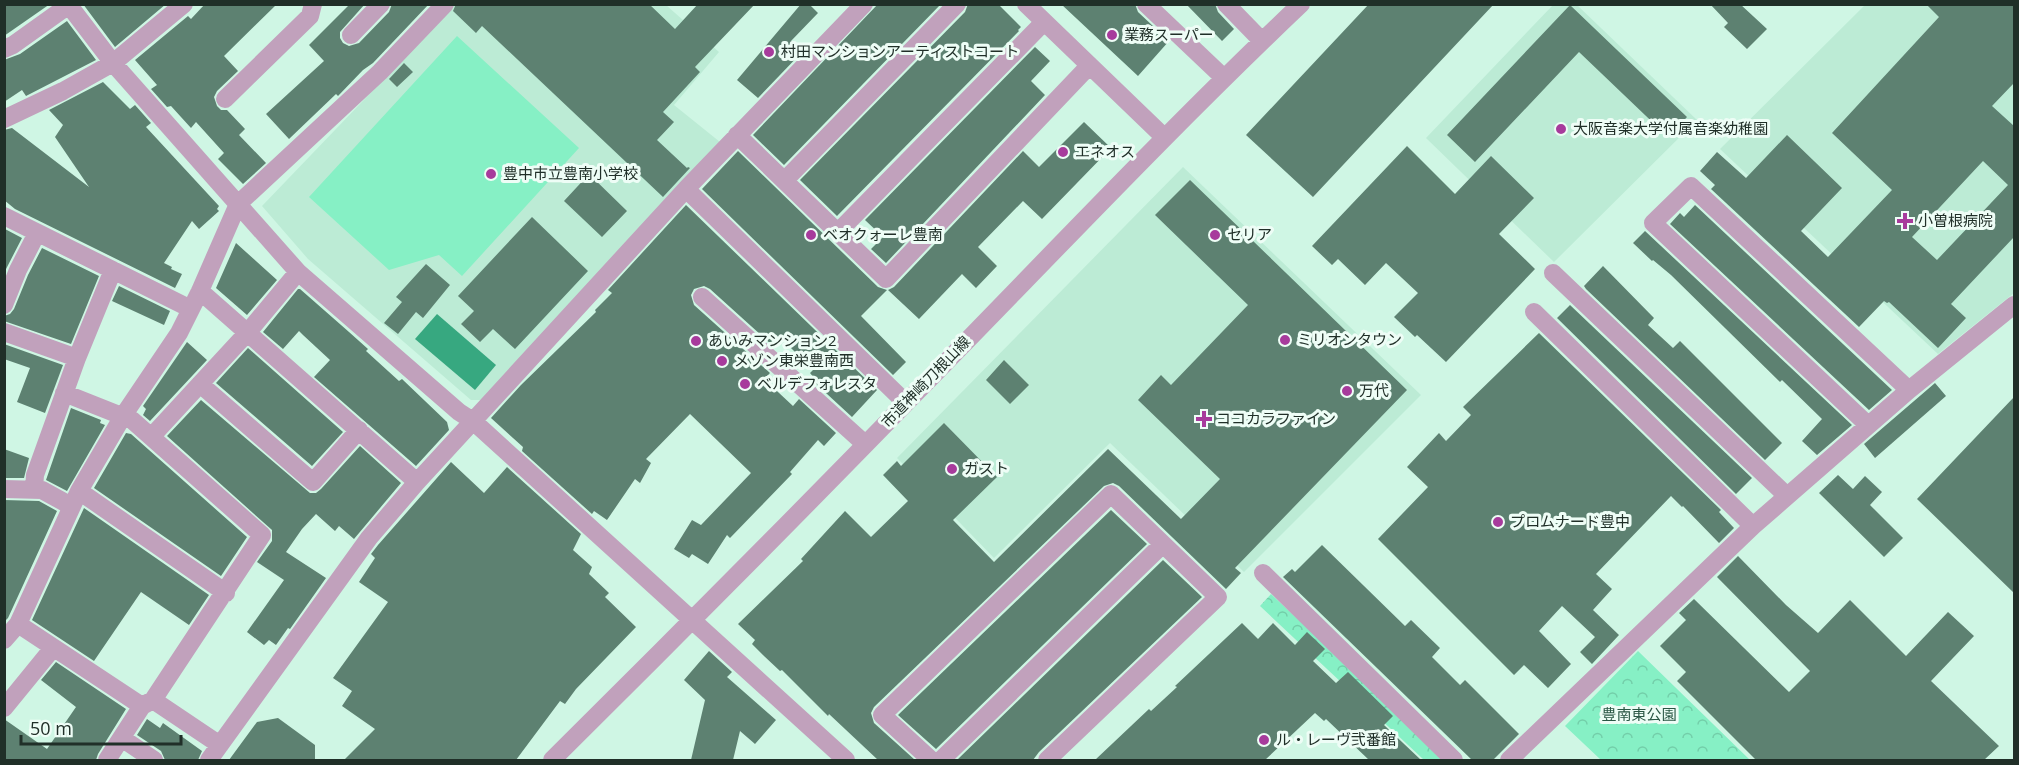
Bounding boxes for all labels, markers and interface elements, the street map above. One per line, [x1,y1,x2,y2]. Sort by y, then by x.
place label: 業務スーパー [1124,24,1214,44]
marker: 業務スーパー [1105,28,1119,42]
place label: 村田マンションアーティストコート [781,41,1019,61]
marker: 村田マンションアーティストコート [762,45,776,59]
place label: 大阪音楽大学付属音楽幼稚園 [1573,118,1768,138]
marker: 大阪音楽大学付属音楽幼稚園 [1554,122,1568,136]
place label: エネオス [1075,141,1135,161]
marker: エネオス [1056,145,1070,159]
place label: 豊中市立豊南小学校 [503,163,638,183]
marker: 豊中市立豊南小学校 [484,167,498,181]
place label: 小曽根病院 [1918,210,1993,230]
marker: 小曽根病院 [1896,212,1914,230]
place label: ベオクォーレ豊南 [823,224,943,244]
place label: セリア [1227,224,1272,244]
marker: ベオクォーレ豊南 [804,228,818,242]
marker: セリア [1208,228,1222,242]
place label: ミリオンタウン [1297,329,1402,349]
place label: あいみマンション2 [708,330,837,350]
street label: 市道神崎刀根山線 [876,331,974,431]
marker: ミリオンタウン [1278,333,1292,347]
marker: あいみマンション2 [689,334,703,348]
place label: メゾン東栄豊南西 [734,350,854,370]
marker: メゾン東栄豊南西 [715,354,729,368]
place label: ベルデフォレスタ [757,373,877,393]
marker: ベルデフォレスタ [738,377,752,391]
place label: 万代 [1359,380,1389,400]
marker: 万代 [1340,384,1354,398]
place label: ココカラファイン [1216,408,1336,428]
marker: ココカラファイン [1197,412,1211,426]
place label: ガスト [964,458,1009,478]
marker: ガスト [945,462,959,476]
place label: プロムナード豊中 [1510,511,1630,531]
marker: プロムナード豊中 [1491,515,1505,529]
park label: 豊南東公園 [1601,704,1677,724]
scale bar [21,708,182,746]
text: 50 m [30,716,72,740]
place label: ル・レーヴ弐番館 [1276,729,1396,749]
marker: ル・レーヴ弐番館 [1257,733,1271,747]

